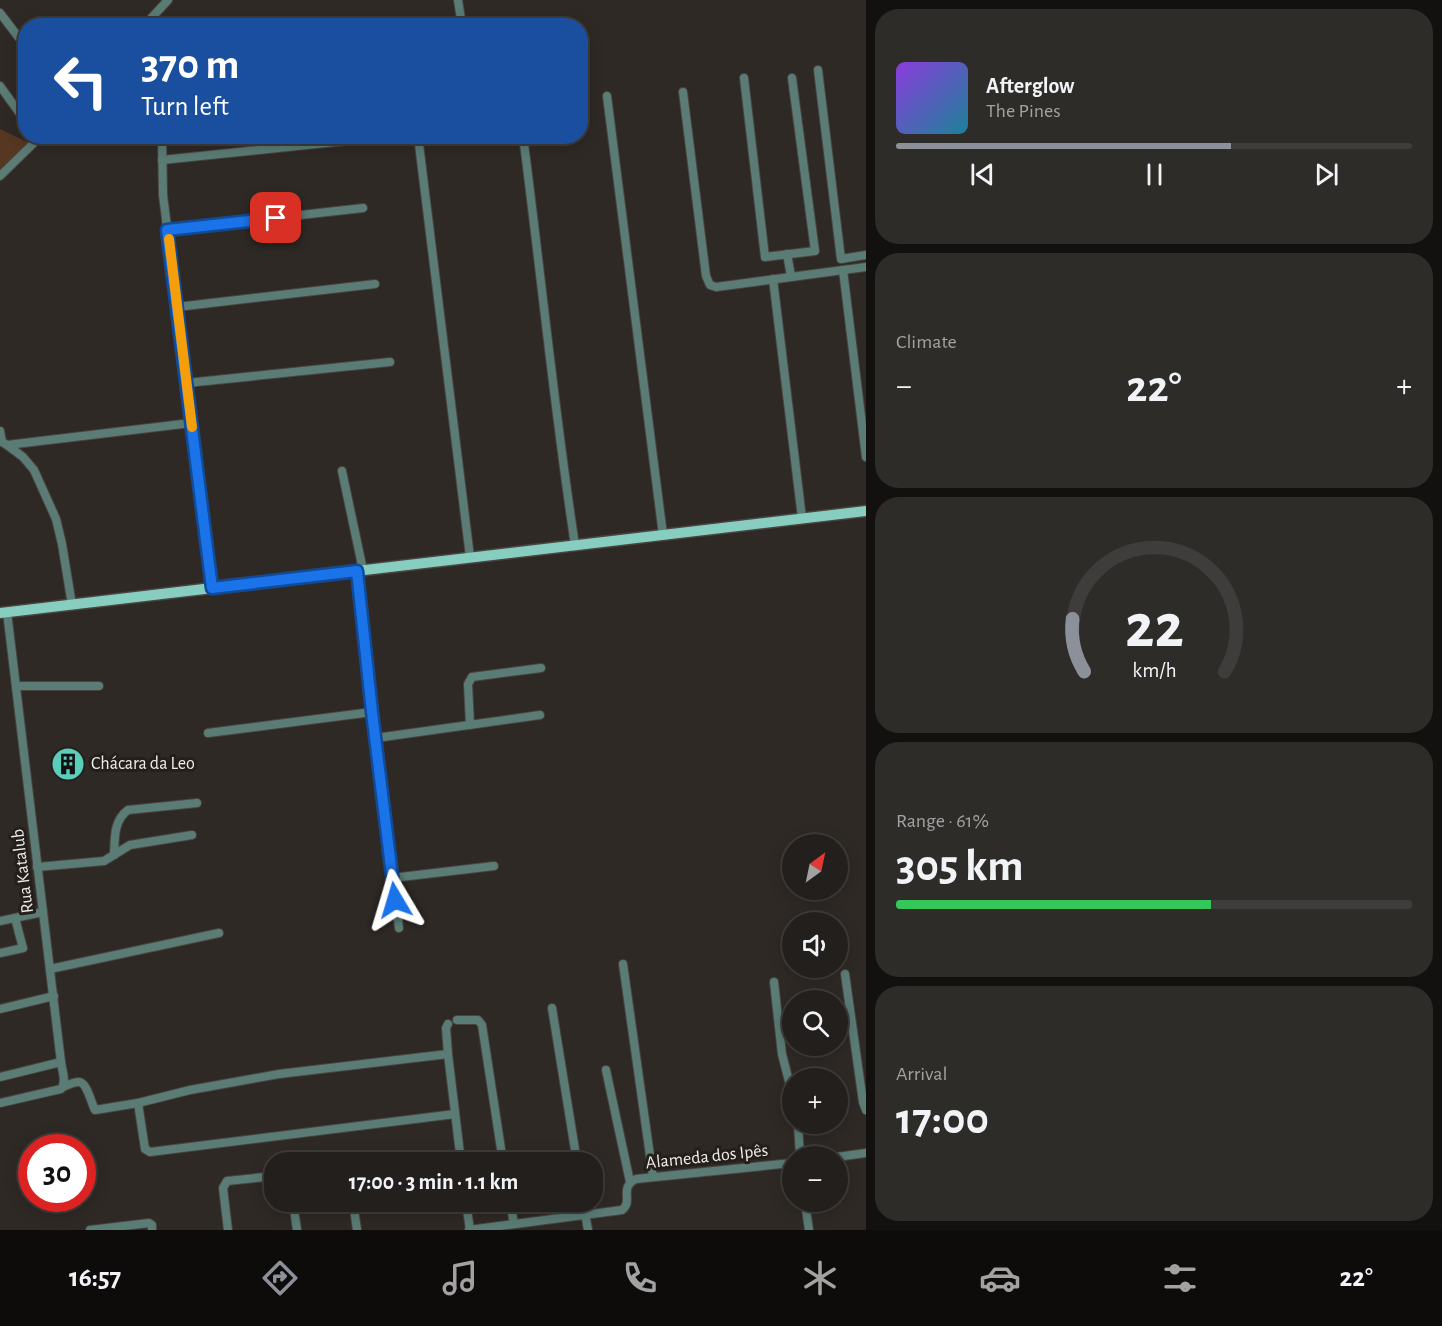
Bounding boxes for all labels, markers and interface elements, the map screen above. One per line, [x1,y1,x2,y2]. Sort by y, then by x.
icon: left [42,42,120,120]
text: 370 m [141,44,239,86]
text: Afterglow [986,75,1074,97]
text: Turn left [141,93,229,120]
text: The Pines [986,101,1061,121]
icon: previous [966,158,999,191]
icon: pause [1138,158,1171,191]
icon: next [1310,158,1343,191]
pin [250,192,301,243]
icon: arrive [259,201,292,234]
text: Climate [896,332,957,352]
text: 22° [1126,365,1182,410]
text: − [896,370,912,403]
text: + [1396,370,1412,403]
text: 22 [1125,596,1183,658]
text: km/h [1132,660,1176,681]
building icon: Chácara da Leo [50,746,86,782]
place label: Chácara da Leo [91,755,195,773]
text: Range · 61% [896,811,989,831]
street label: Rua Katalub [9,828,37,914]
north arrow [782,834,848,900]
map controls [782,834,848,1212]
text: 305 km [896,844,1024,889]
position arrow [363,868,427,932]
button: sound [782,912,848,978]
button: search [782,990,848,1056]
text: Arrival [896,1064,947,1084]
button: + [782,1068,848,1134]
text: 17:00 [896,1097,989,1142]
speed limit sign: 30 [18,1134,96,1212]
street label: Alameda dos Ipês [645,1142,769,1172]
button: − [782,1146,848,1212]
text: 17:00 · 3 min · 1.1 km [349,1171,518,1193]
icon: directions [259,1257,301,1299]
icon: music [439,1257,481,1299]
icon: phone [619,1257,661,1299]
icon: climate [799,1257,841,1299]
icon: car [979,1257,1021,1299]
icon: filters [1159,1257,1201,1299]
text: 16:57 [69,1264,121,1291]
text: 22° [1340,1264,1373,1291]

